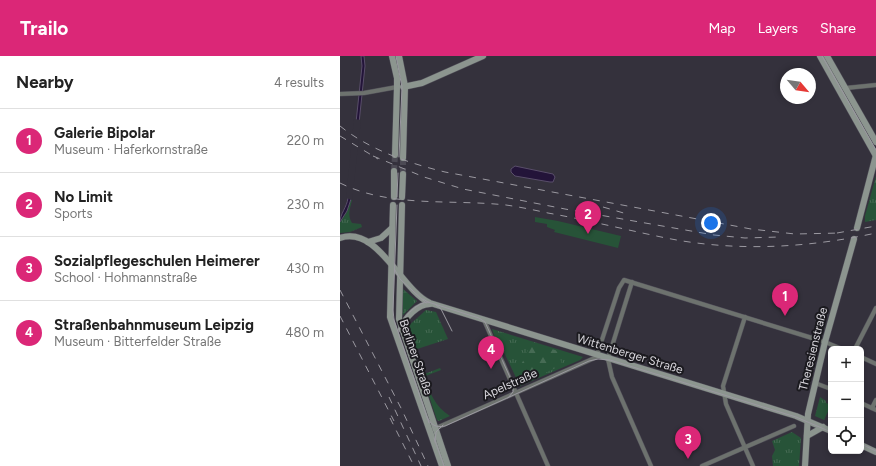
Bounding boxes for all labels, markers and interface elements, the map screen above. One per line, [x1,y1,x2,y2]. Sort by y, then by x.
text: Trailo [20,17,68,40]
text: Map [708,20,736,37]
text: Layers [758,20,798,37]
text: Share [820,20,856,37]
north arrow [780,68,816,104]
text: Nearby [16,72,74,92]
text: 4 results [274,75,324,90]
text: Galerie Bipolar [54,124,155,142]
text: 1 [26,133,32,148]
text: 220 m [287,133,324,148]
text: Museum · Haferkornstraße [54,142,208,157]
text: No Limit [54,188,113,206]
text: 2 [25,197,33,212]
text: 230 m [287,197,324,212]
pin: 2 [575,201,601,234]
text: Sports [54,206,93,221]
your location [701,213,721,233]
text: Sozialpflegeschulen Heimerer [54,252,260,270]
text: 3 [25,261,33,276]
text: 430 m [286,261,324,276]
text: School · Hohmannstraße [54,270,197,285]
pin: 1 [772,283,798,316]
street label: Theresienstraße [796,305,830,392]
text: Straßenbahnmuseum Leipzig [54,316,254,334]
street label: Berliner Straße [397,317,436,397]
text: 4 [25,325,33,340]
text: 480 m [285,325,324,340]
street label: Wittenberger Straße [575,331,685,377]
text: Museum · Bitterfelder Straße [54,334,221,349]
pin: 4 [478,336,504,369]
map controls [828,346,864,454]
button: + [828,346,864,382]
street label: Apelstraße [481,366,540,402]
button: − [828,382,864,418]
button: locate [828,418,864,454]
pin: 3 [675,426,701,459]

